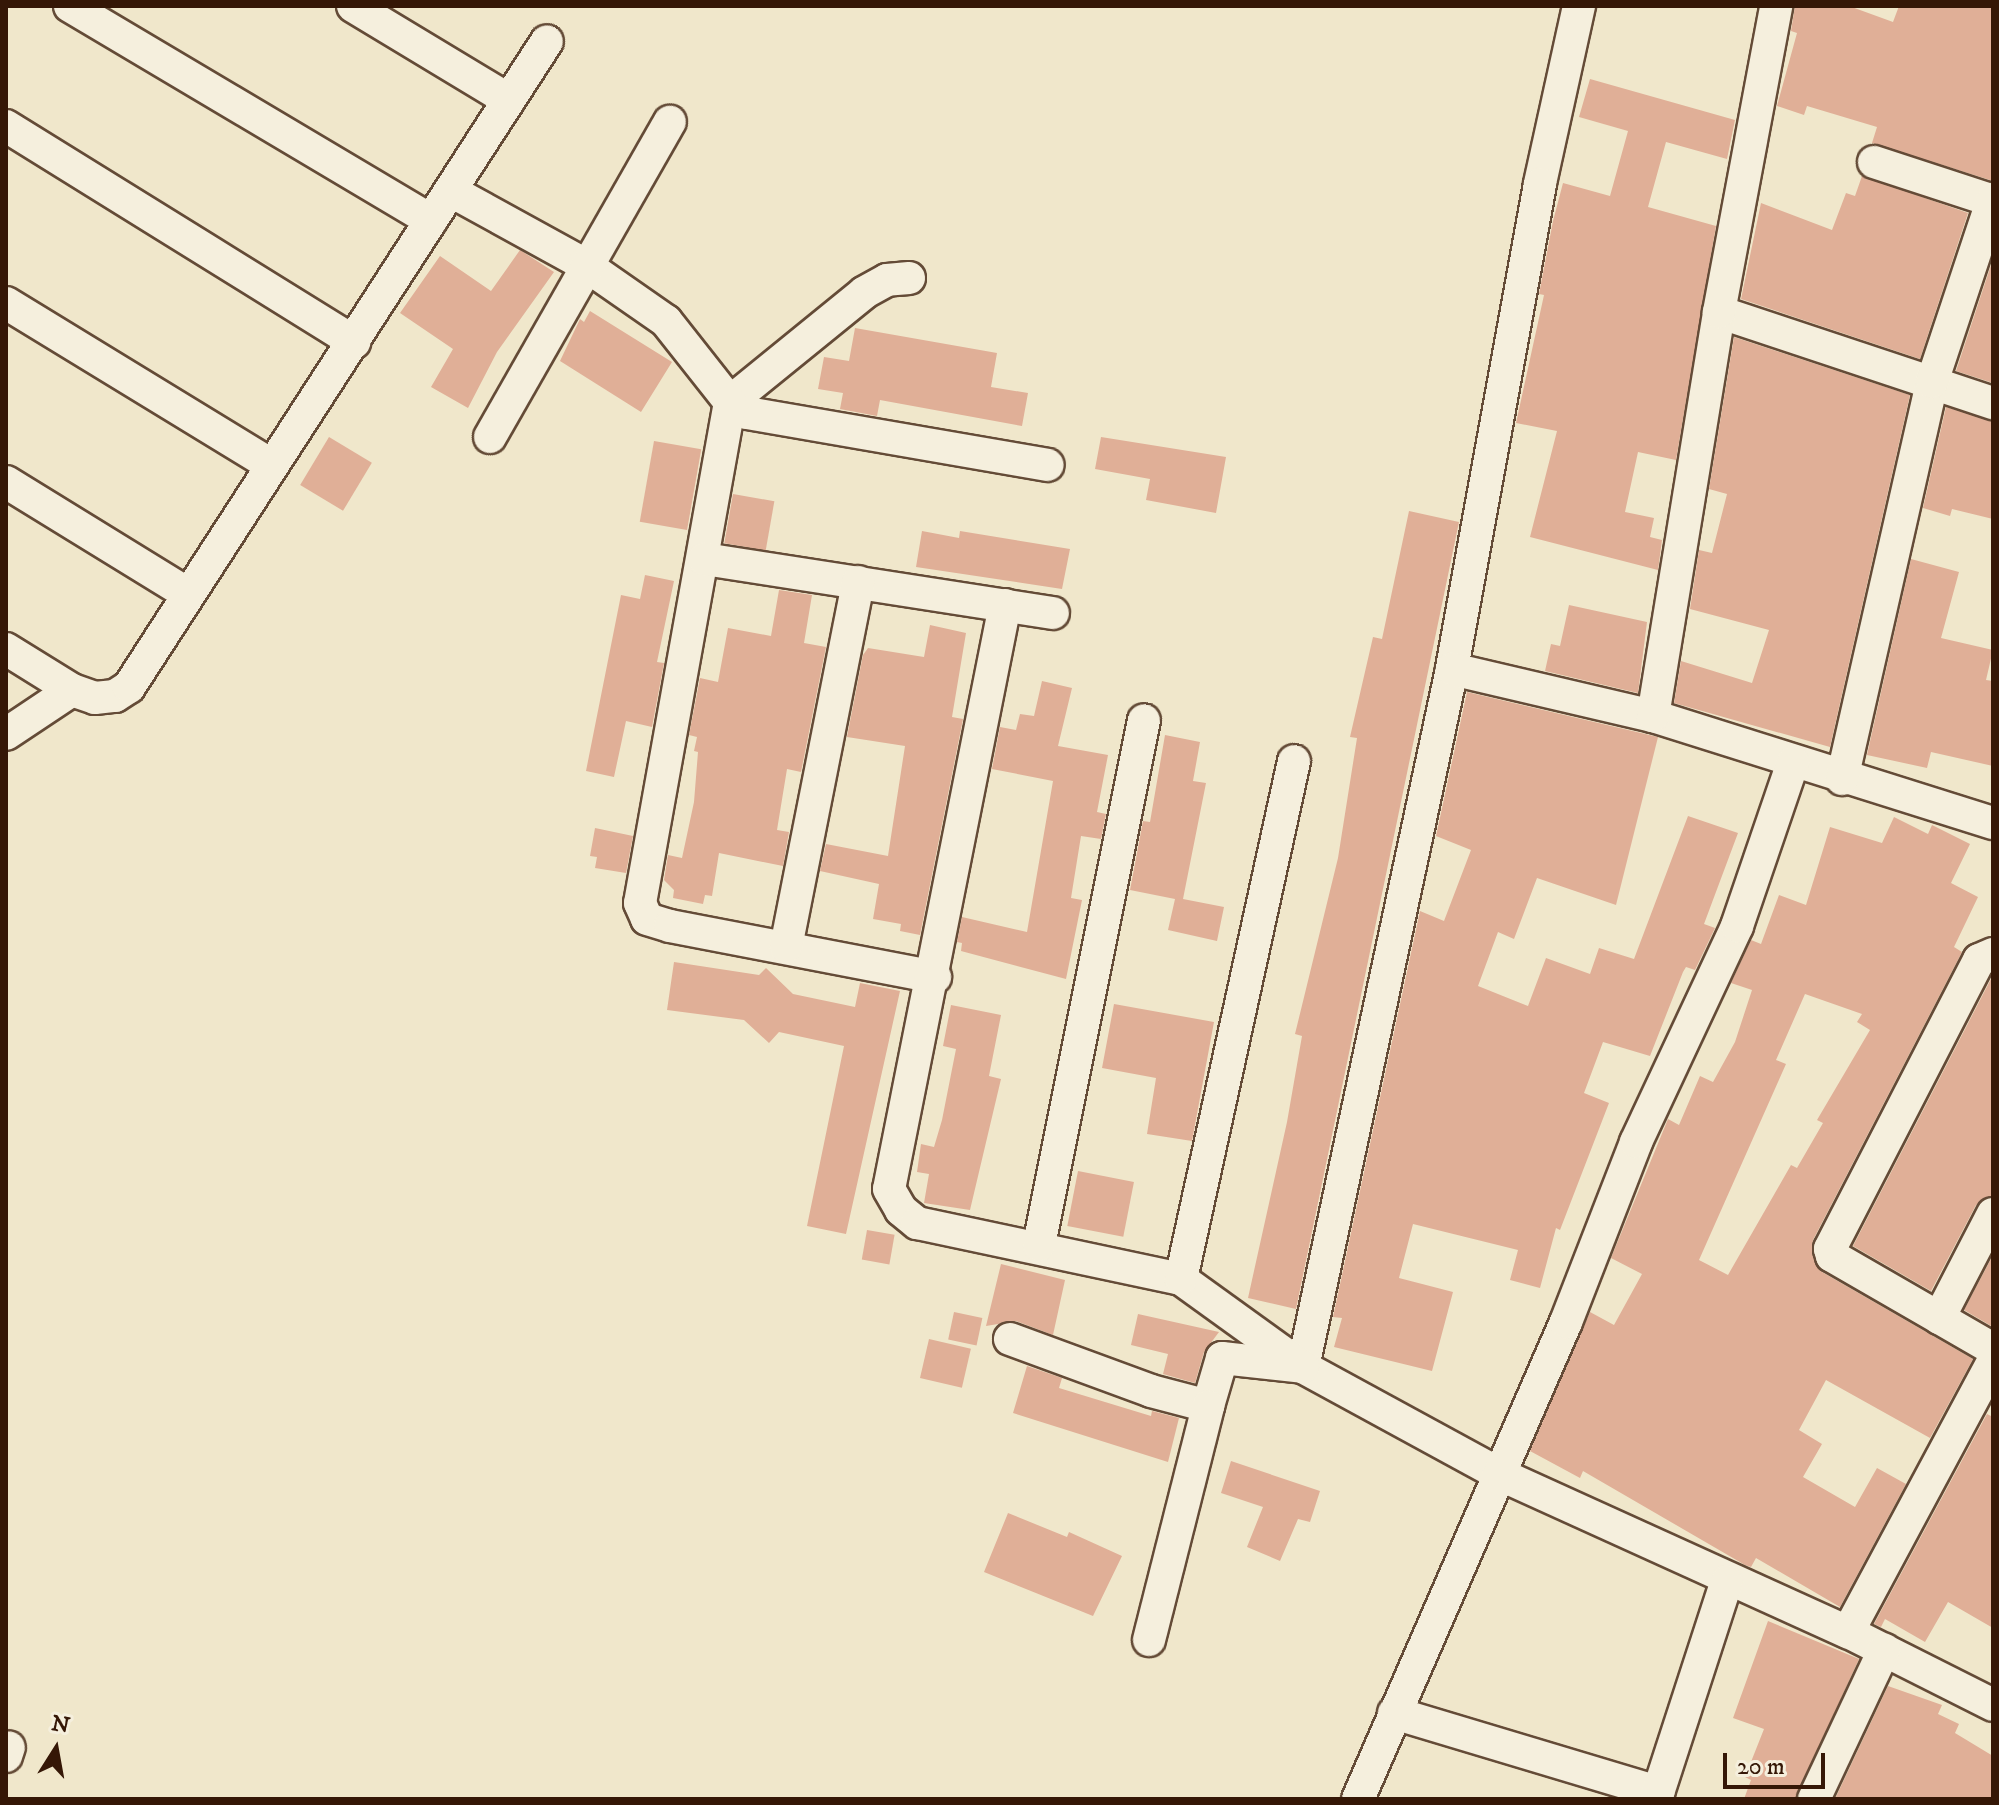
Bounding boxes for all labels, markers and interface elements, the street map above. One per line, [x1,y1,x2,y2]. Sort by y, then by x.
north arrow [16,1709,96,1789]
text: N [49,1710,72,1740]
scale bar [1727,1737,1829,1787]
text: 20 m [1737,1752,1785,1782]

